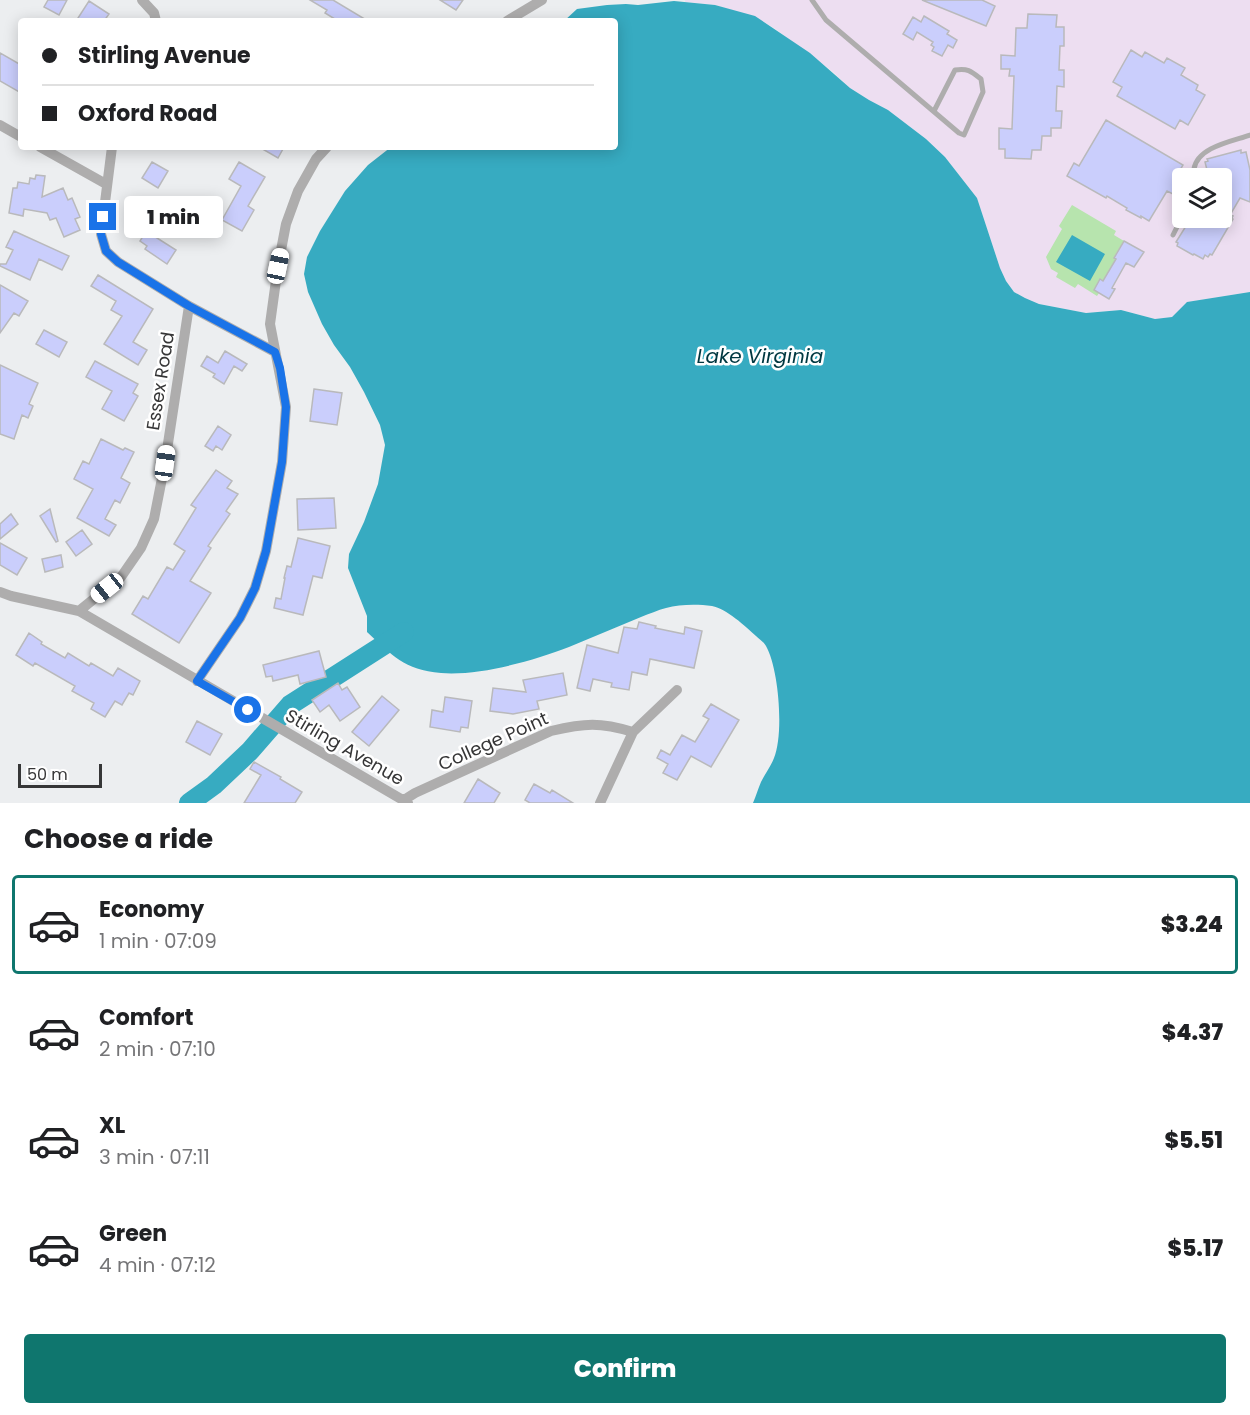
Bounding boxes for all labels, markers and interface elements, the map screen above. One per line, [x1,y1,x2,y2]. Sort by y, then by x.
text: Stirling Avenue [78,40,251,71]
text: Oxford Road [78,98,217,129]
map controls [1172,168,1232,228]
button: layers [1172,168,1232,228]
callout: 1 min [124,196,223,238]
route end [89,203,116,230]
text: 1 min [147,203,200,231]
car [265,247,291,285]
street label: Essex Road [140,330,180,432]
water label: Lake Virginia [697,342,823,370]
car [154,444,176,482]
car [87,570,127,606]
route start [234,696,261,723]
street label: Stirling Avenue [281,703,409,791]
street label: College Point [434,706,552,776]
scale bar [18,761,102,788]
text: 50 m [27,763,68,786]
text: Choose a ride [24,820,213,857]
text: Economy [99,894,204,925]
icon: car [27,898,81,952]
text: $3.24 [1161,909,1223,940]
text: 1 min · 07:09 [99,927,217,955]
text: Comfort [99,1002,193,1033]
icon: car [27,1006,81,1060]
text: $4.37 [1162,1017,1223,1048]
text: 2 min · 07:10 [99,1035,216,1063]
text: XL [99,1110,125,1141]
icon: car [27,1114,81,1168]
text: $5.51 [1165,1125,1223,1156]
text: 3 min · 07:11 [99,1143,210,1171]
text: Green [99,1218,167,1249]
icon: car [27,1222,81,1276]
text: $5.17 [1167,1233,1223,1264]
text: 4 min · 07:12 [99,1251,216,1279]
button: Confirm [24,1334,1226,1403]

